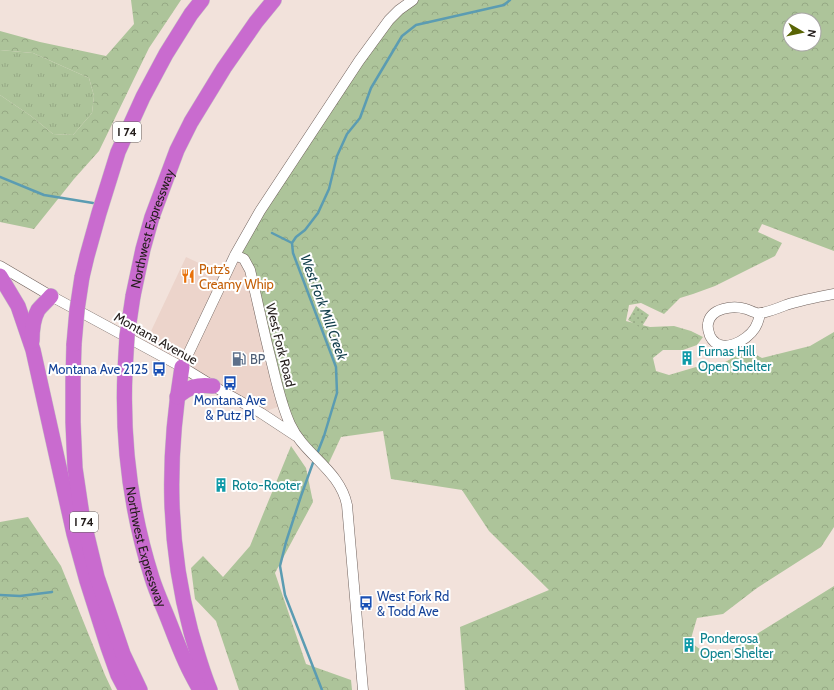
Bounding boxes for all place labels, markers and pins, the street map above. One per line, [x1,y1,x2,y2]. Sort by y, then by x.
place label: Putz’s Creamy Whip [199,261,274,292]
restaurant icon: Putz’s Creamy Whip [180,268,196,284]
place label: Furnas Hill Open Shelter [698,343,772,374]
building icon: Furnas Hill Open Shelter [679,350,695,366]
fuel station icon: BP [231,351,247,367]
place label: BP [250,351,266,367]
place label: Montana Ave 2125 [48,361,148,377]
bus stop icon: Montana Ave 2125 [151,361,167,377]
bus stop icon: Montana Ave & Putz Pl [222,375,238,391]
place label: Montana Ave & Putz Pl [194,392,266,423]
building icon: Roto-Rooter [213,477,229,493]
place label: Roto-Rooter [232,477,301,493]
place label: West Fork Rd & Todd Ave [377,588,449,619]
bus stop icon: West Fork Rd & Todd Ave [358,595,374,611]
place label: Ponderosa Open Shelter [700,630,774,661]
building icon: Ponderosa Open Shelter [681,637,697,653]

